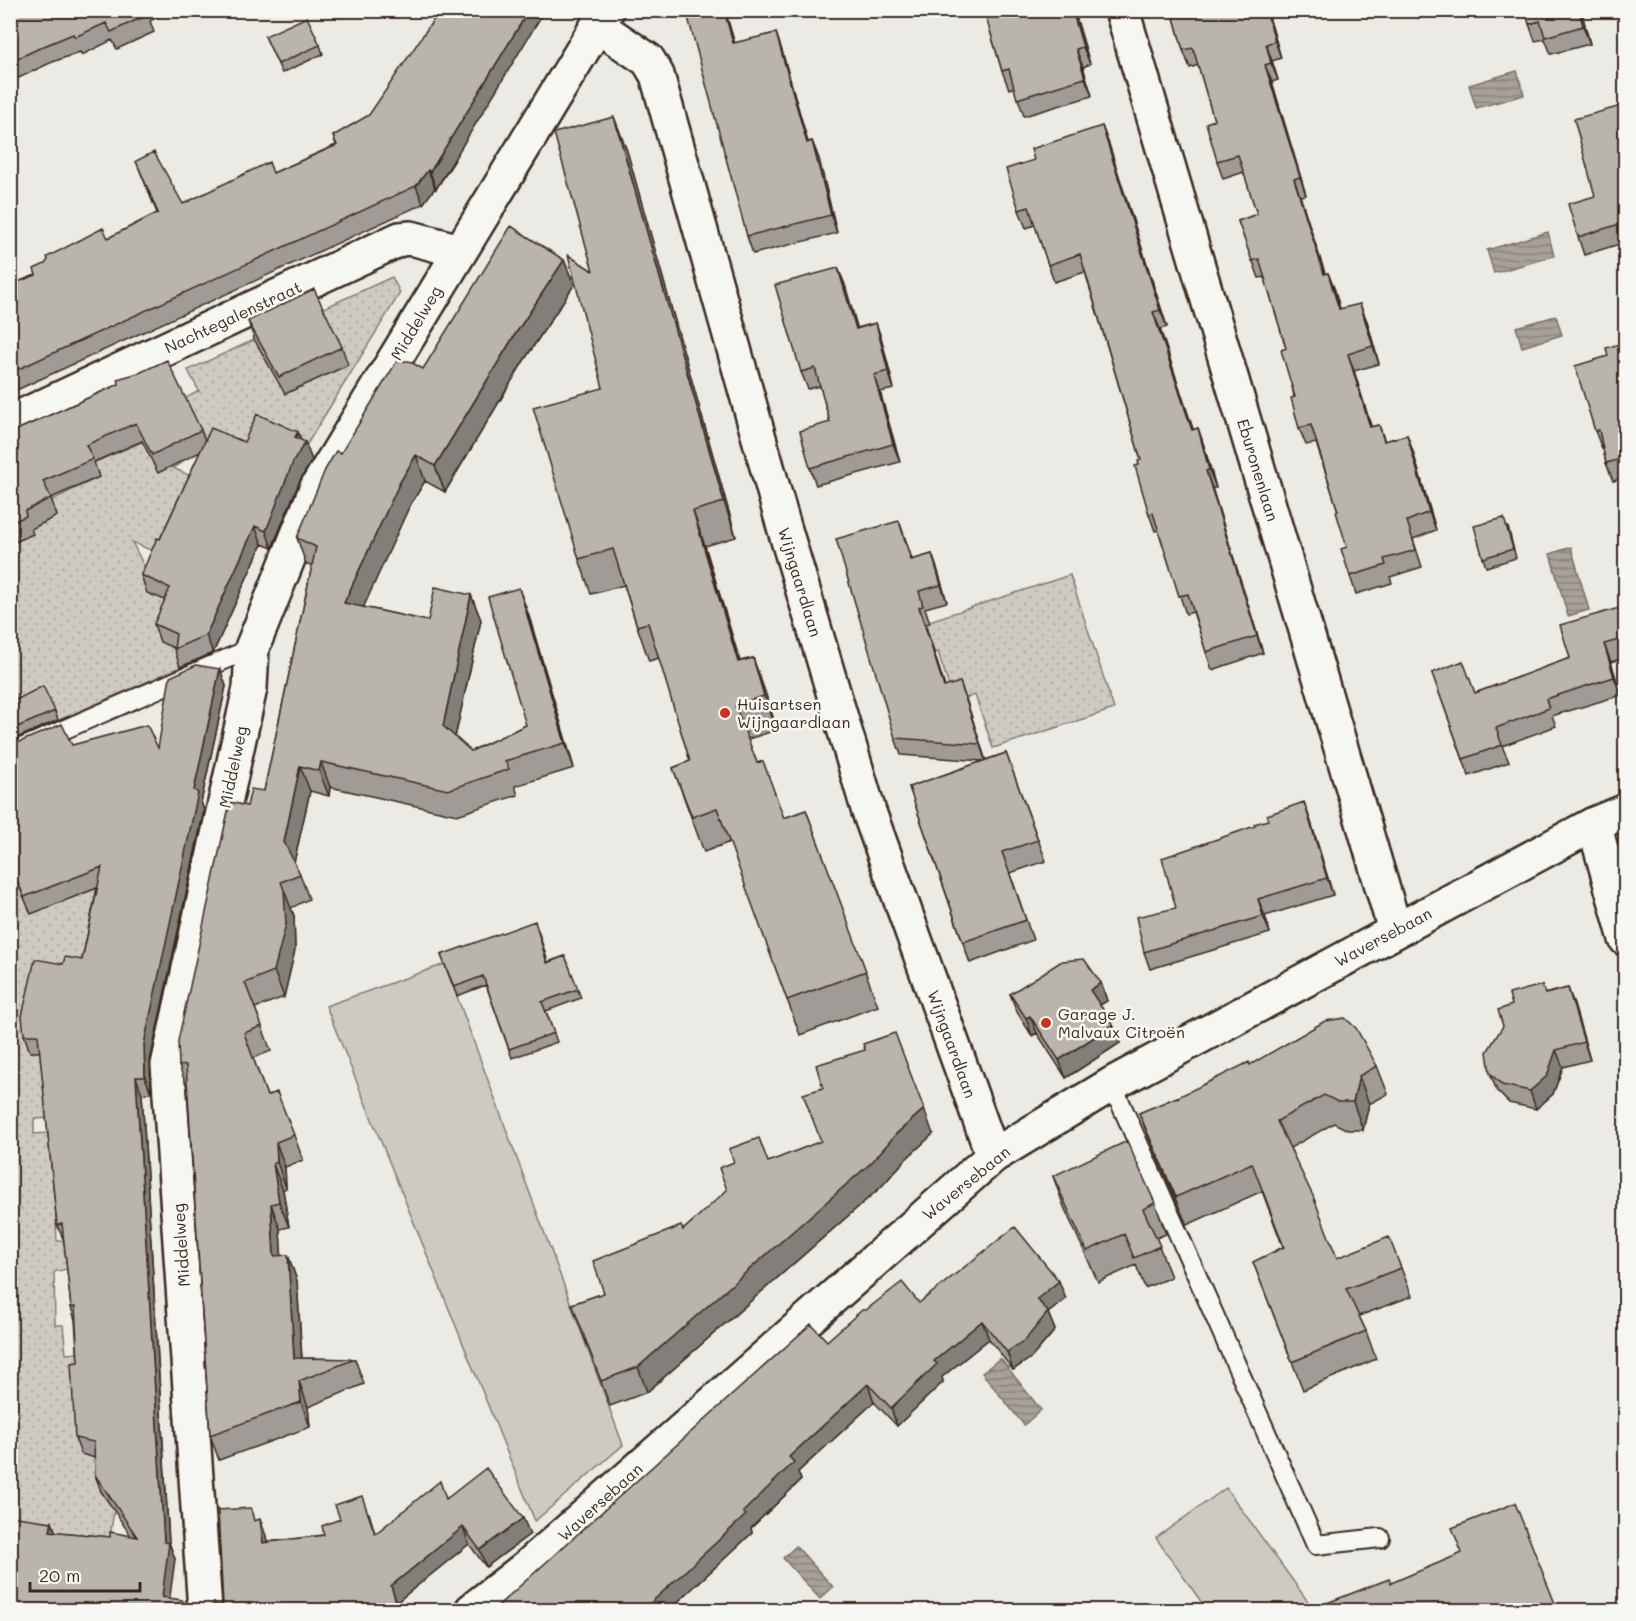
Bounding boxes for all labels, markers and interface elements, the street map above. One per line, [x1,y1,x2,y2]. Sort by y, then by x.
street label: Nachtegalenstraat [161,276,305,358]
street label: Middelweg [385,282,446,364]
street label: Eburonenlaan [1233,416,1284,524]
street label: Wijngaardlaan [774,525,827,639]
place label: Huisartsen Wijngaardlaan [737,693,850,732]
marker: Huisartsen Wijngaardlaan [718,706,732,720]
street label: Middelweg [214,724,251,810]
street label: Waversebaan [1331,902,1435,971]
street label: Wijngaardlaan [923,987,982,1101]
place label: Garage J. Malvaux Citroën [1058,1003,1185,1042]
marker: Garage J. Malvaux Citroën [1039,1016,1053,1030]
street label: Waversebaan [917,1141,1014,1224]
street label: Middelweg [167,1203,194,1287]
street label: Waversebaan [553,1458,646,1545]
scale bar [30,1555,140,1593]
text: 20 m [39,1563,80,1587]

